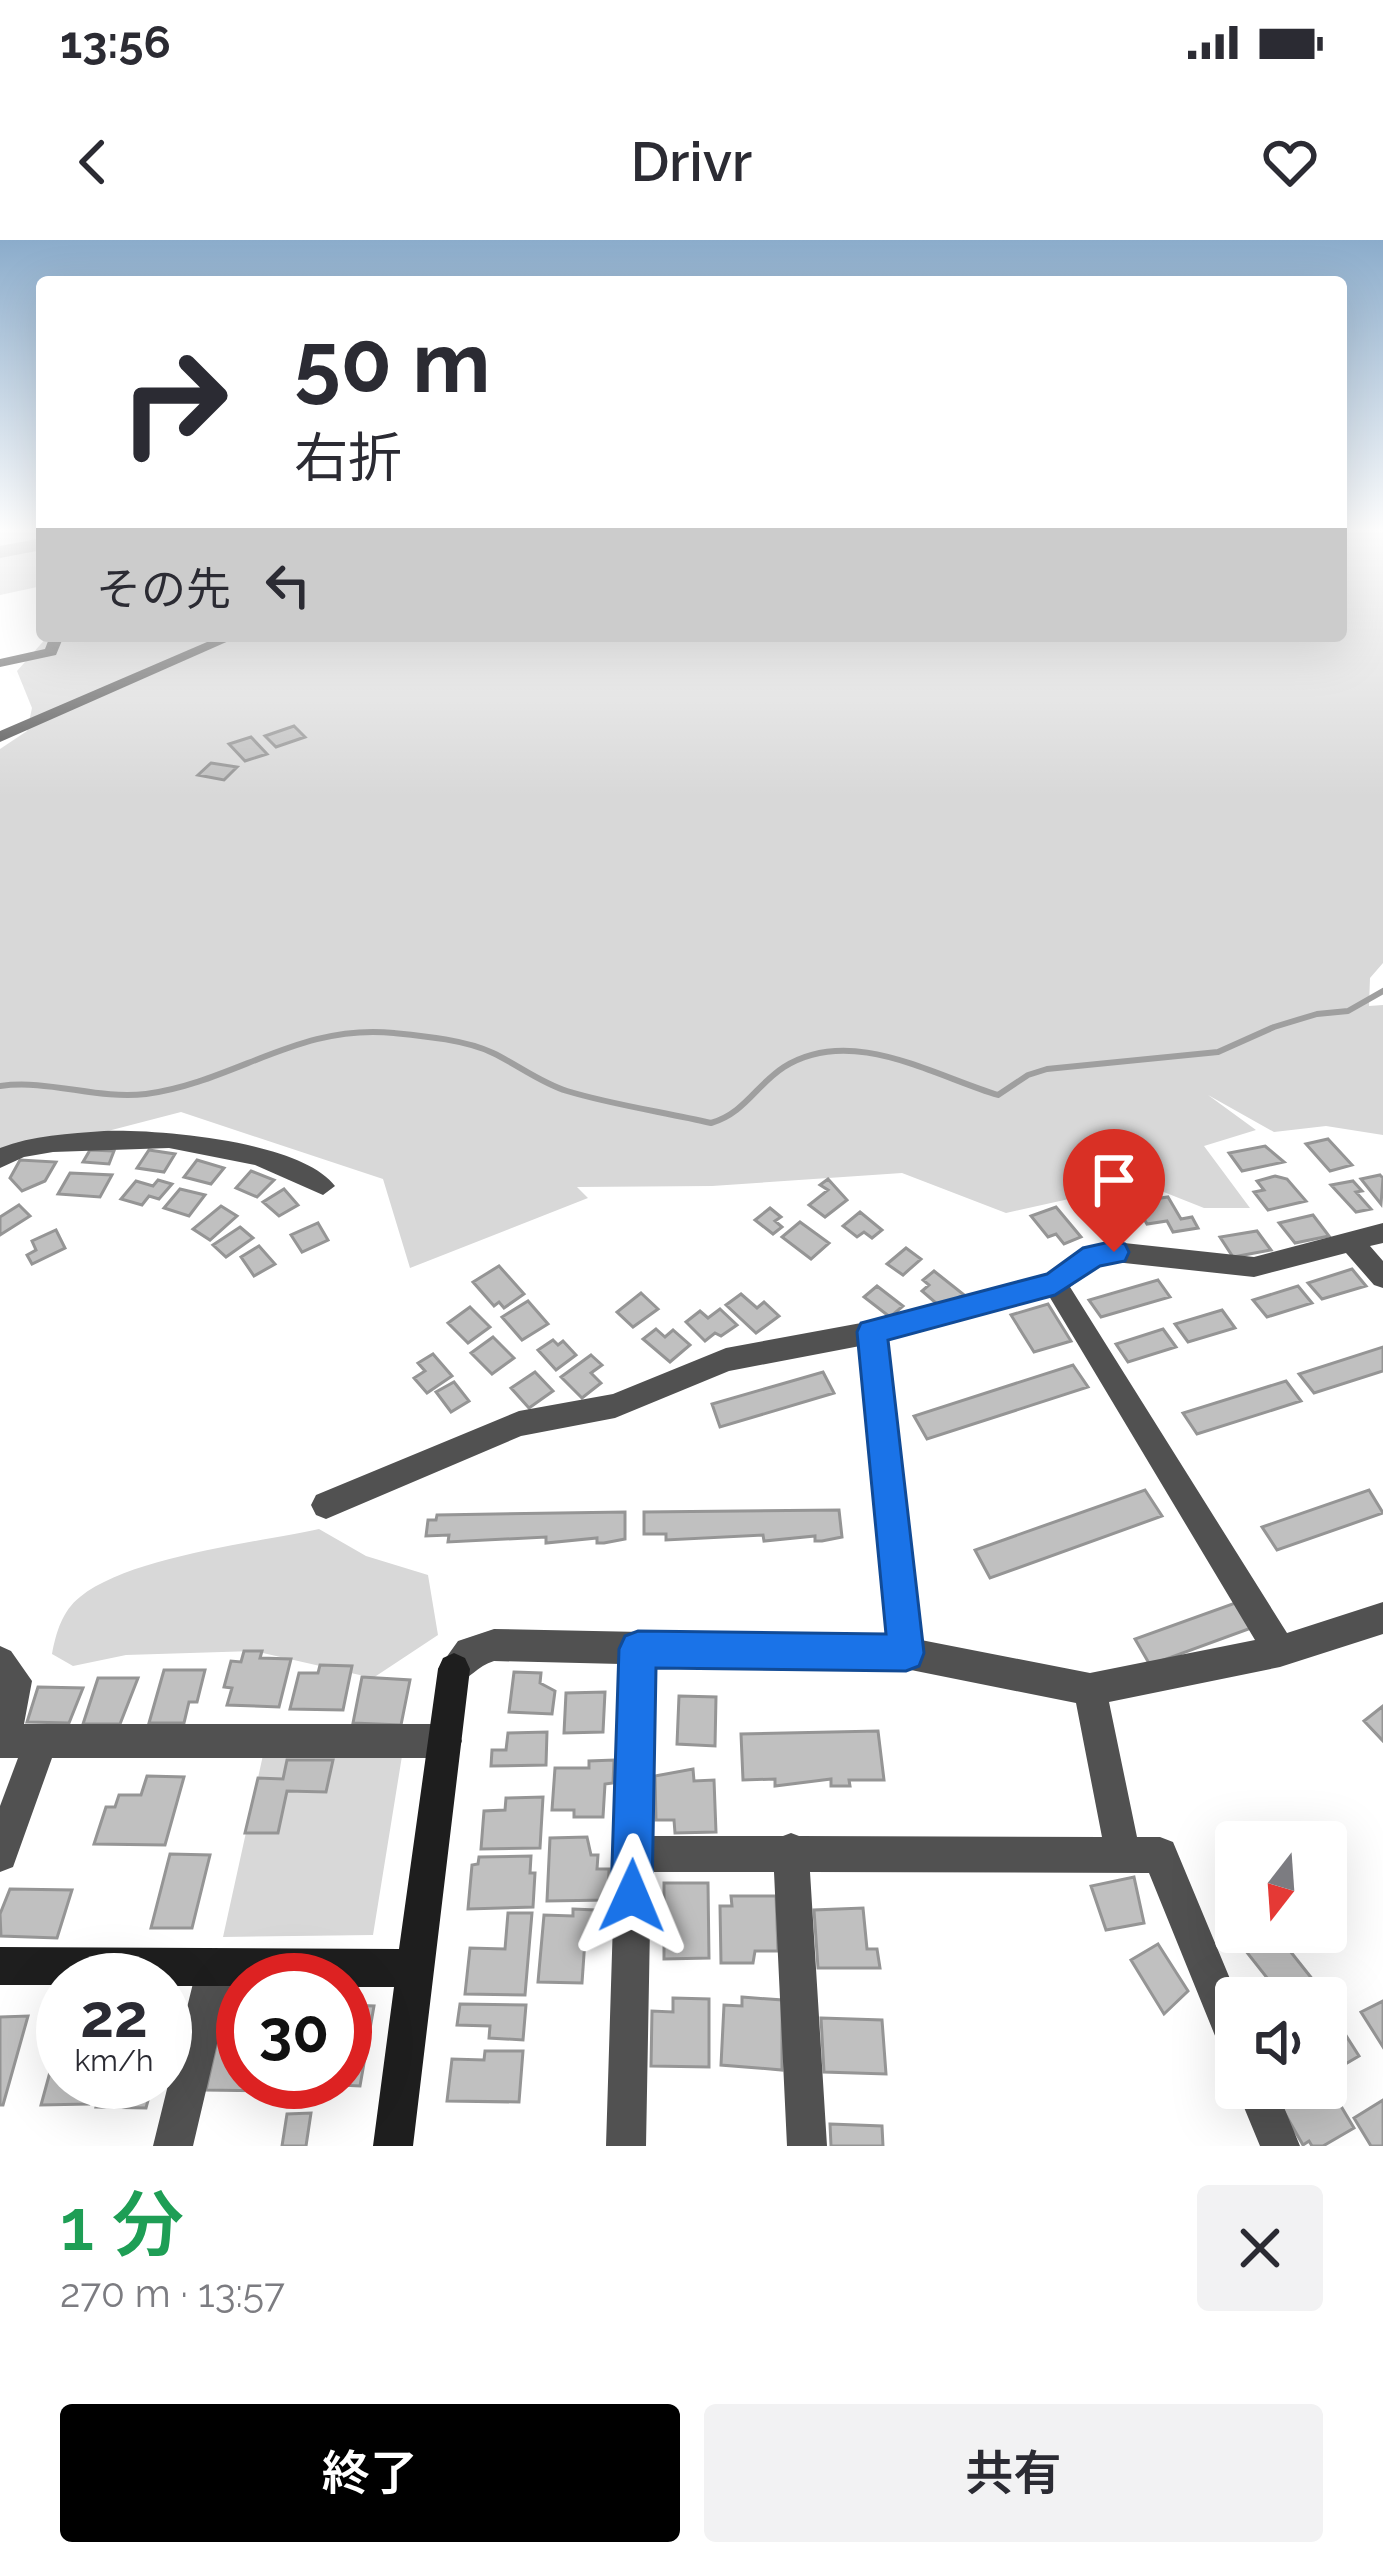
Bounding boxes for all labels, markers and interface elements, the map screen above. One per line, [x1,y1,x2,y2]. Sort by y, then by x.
text: 13:56 [60,16,171,69]
icon: back [60,129,126,195]
icon: heart [1257,129,1323,195]
text: Drivr [631,130,752,194]
text: 50 m [294,313,490,412]
icon: right [96,324,252,480]
text: 右折 [294,426,402,490]
icon: left [255,552,321,618]
text: その先 [96,563,231,616]
pin [1063,1129,1165,1252]
icon: arrive [1081,1147,1147,1213]
north arrow [1215,1821,1347,1953]
map controls [1215,1821,1347,2109]
position arrow [569,1833,695,1959]
speed limit sign: 30 [216,1953,372,2109]
button: sound [1215,1977,1347,2109]
text: 22 [80,1981,148,2051]
text: km/h [74,2043,154,2078]
text: 1 分 [60,2182,184,2267]
button: close [1197,2185,1323,2311]
text: 270 m · 13:57 [60,2270,285,2316]
button: 終了 [60,2404,680,2542]
button: 共有 [704,2404,1323,2542]

